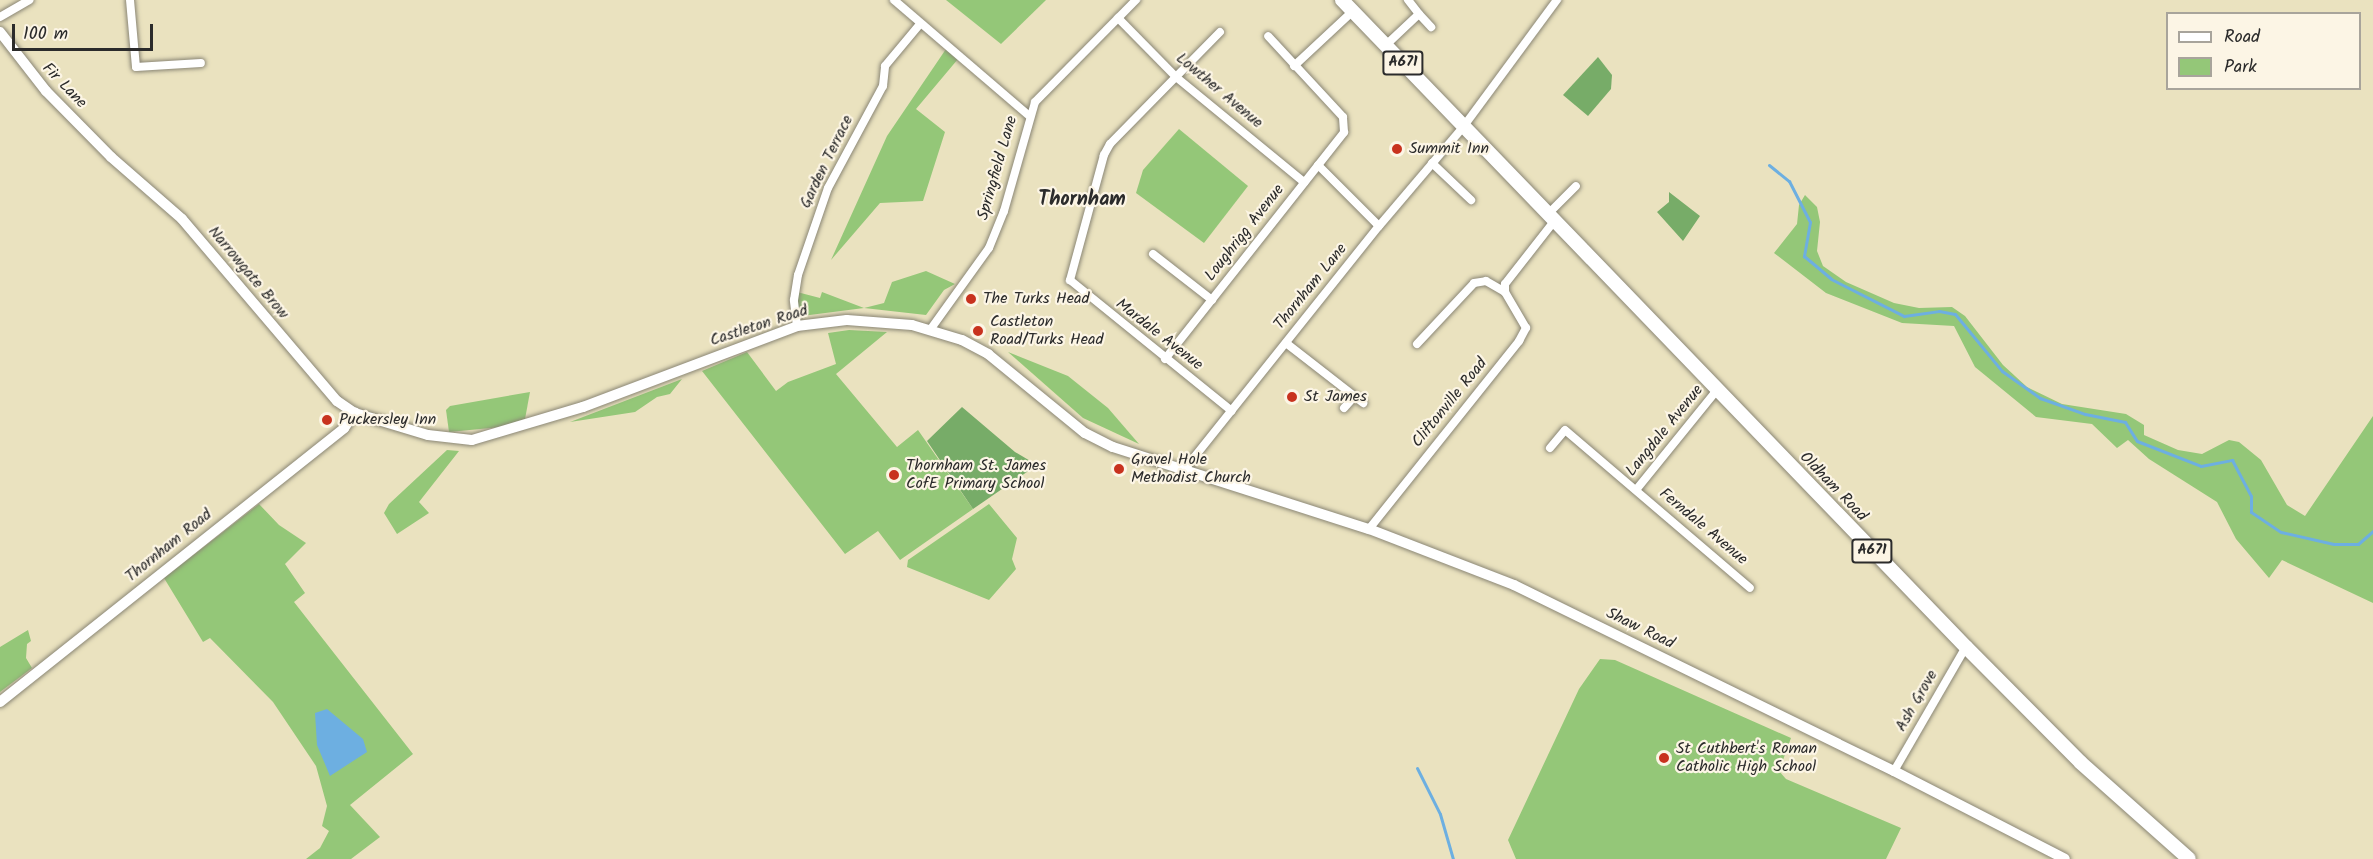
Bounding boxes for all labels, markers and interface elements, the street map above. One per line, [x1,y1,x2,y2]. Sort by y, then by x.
scale bar [15,12,156,50]
legend [2166,12,2361,90]
text: 100 m [23,20,68,49]
text: Road [2224,23,2260,52]
street label: Lowther Avenue [1172,49,1266,133]
road number: A671 [1382,51,1424,75]
text: Park [2224,53,2257,82]
street label: Fir Lane [38,59,90,113]
street label: Garden Terrace [796,112,858,212]
street label: Springfield Lane [974,114,1022,222]
place label: Summit Inn [1409,139,1489,159]
marker: Summit Inn [1390,142,1404,156]
street label: Loughrigg Avenue [1201,181,1289,285]
district label: Thornham [1038,188,1126,212]
street label: Narrowgate Brow [204,223,292,323]
street label: Thornham Lane [1270,240,1352,334]
place label: The Turks Head [983,289,1089,309]
marker: The Turks Head [964,292,978,306]
street label: Mardale Avenue [1112,295,1206,375]
street label: Castleton Road [708,301,810,351]
place label: Castleton Road/Turks Head [990,312,1103,350]
marker: Castleton Road/Turks Head [971,324,985,338]
street label: Cliftonville Road [1408,354,1492,452]
street label: Langdale Avenue [1622,381,1708,481]
place label: St James [1304,387,1367,407]
marker: St James [1285,390,1299,404]
place label: Puckersley Inn [339,410,436,430]
marker: Puckersley Inn [320,413,334,427]
street label: Oldham Road [1795,448,1871,526]
place label: Gravel Hole Methodist Church [1131,450,1251,488]
place label: Thornham St. James CofE Primary School [906,456,1046,494]
marker: Gravel Hole Methodist Church [1112,462,1126,476]
marker: Thornham St. James CofE Primary School [887,468,901,482]
street label: Ferndale Avenue [1655,484,1751,570]
street label: Thornham Road [122,505,216,587]
road number: A671 [1851,539,1893,563]
street label: Shaw Road [1603,604,1677,654]
street label: Ash Grove [1892,667,1942,735]
place label: St Cuthbert's Roman Catholic High School [1676,739,1817,777]
marker: St Cuthbert's Roman Catholic High School [1657,751,1671,765]

